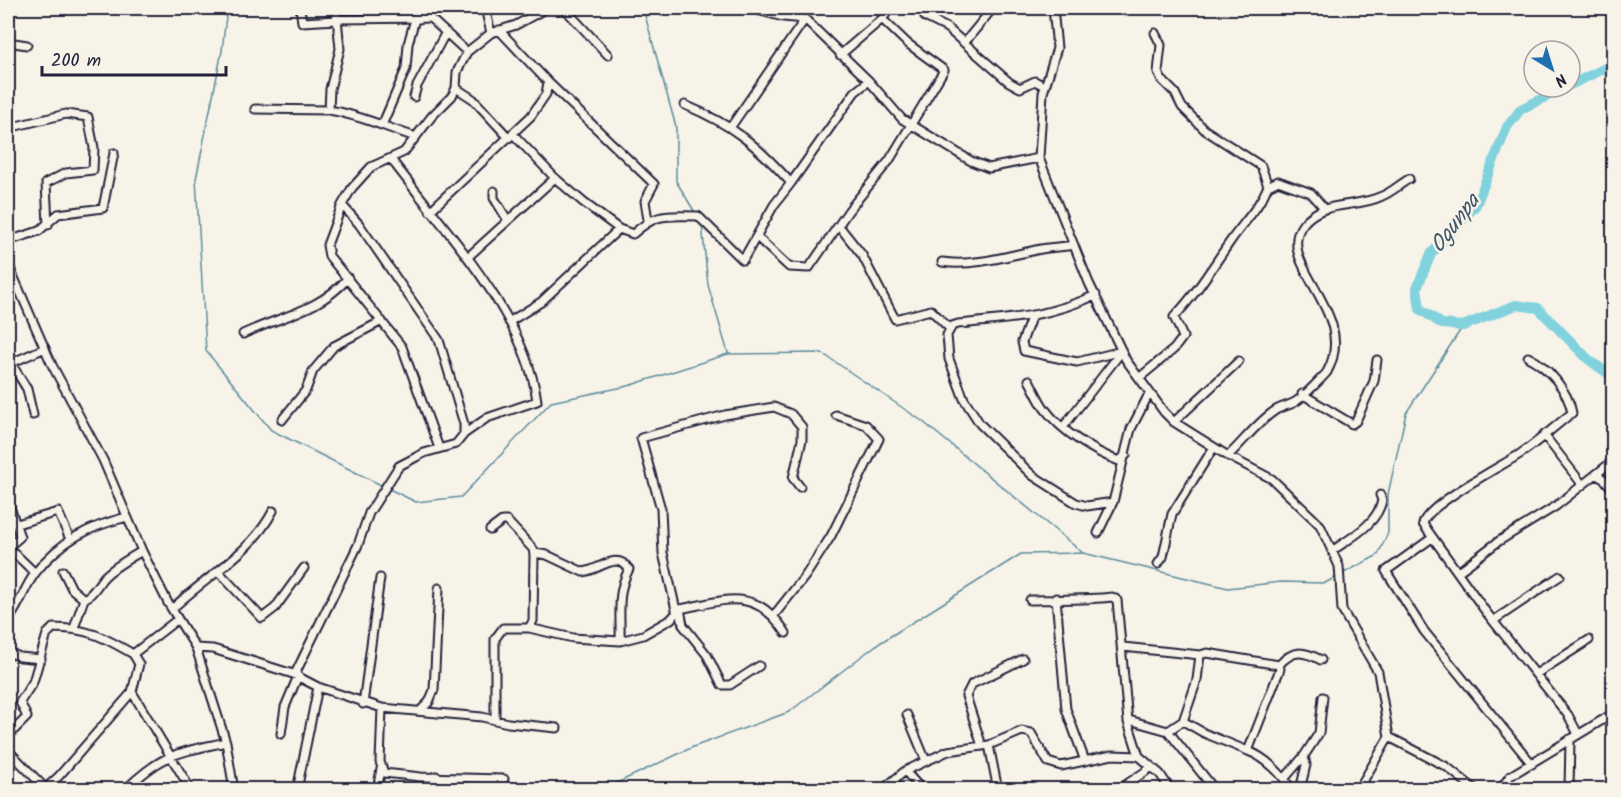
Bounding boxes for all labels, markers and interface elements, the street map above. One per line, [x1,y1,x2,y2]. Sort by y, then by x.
scale bar [42,39,226,77]
north arrow [1522,39,1582,99]
text: 200 m [51,47,101,76]
text: N [1549,67,1572,93]
water label: Ogunpa [1422,185,1491,261]

